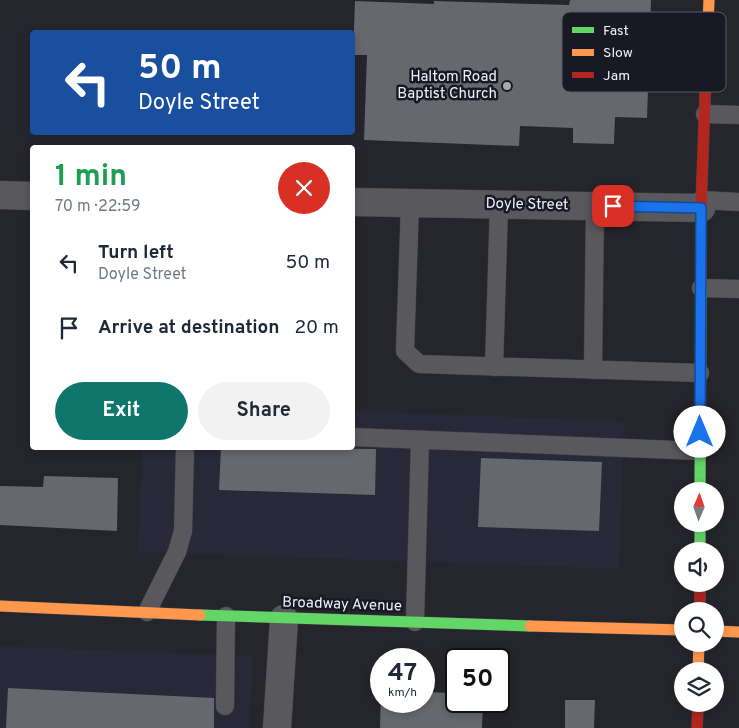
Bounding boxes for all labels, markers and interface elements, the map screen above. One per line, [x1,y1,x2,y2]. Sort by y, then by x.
legend [562,12,726,92]
text: Fast [603,23,629,40]
text: Slow [603,45,633,62]
text: 50 m [138,47,222,91]
icon: left [55,50,120,115]
place label: Haltom Road Baptist Church [397,68,497,104]
text: Jam [603,68,630,85]
marker: Haltom Road Baptist Church [501,80,513,92]
text: Doyle Street [138,90,260,117]
text: 1 min [55,159,127,196]
button: close [278,162,330,214]
pin [592,185,634,227]
icon: arrive [599,192,627,220]
street label: Doyle Street [485,195,569,215]
text: 70 m · 22:59 [55,197,141,217]
text: Turn left [98,241,174,265]
icon: left [55,249,83,277]
text: 50 m [285,251,330,275]
text: Doyle Street [98,265,187,285]
icon: arrive [55,314,83,342]
text: Arrive at destination [98,316,279,340]
text: 20 m [294,316,339,340]
button: Exit [55,382,188,440]
button: Share [198,382,330,440]
position arrow [673,405,725,457]
north arrow [674,482,724,532]
map controls [674,482,724,712]
button: sound [674,542,724,592]
street label: Broadway Avenue [282,593,402,617]
button: search [674,602,724,652]
speed limit sign: 50 [445,648,510,713]
text: 47 [388,658,417,690]
button: layers [674,662,724,712]
text: km/h [388,685,417,701]

